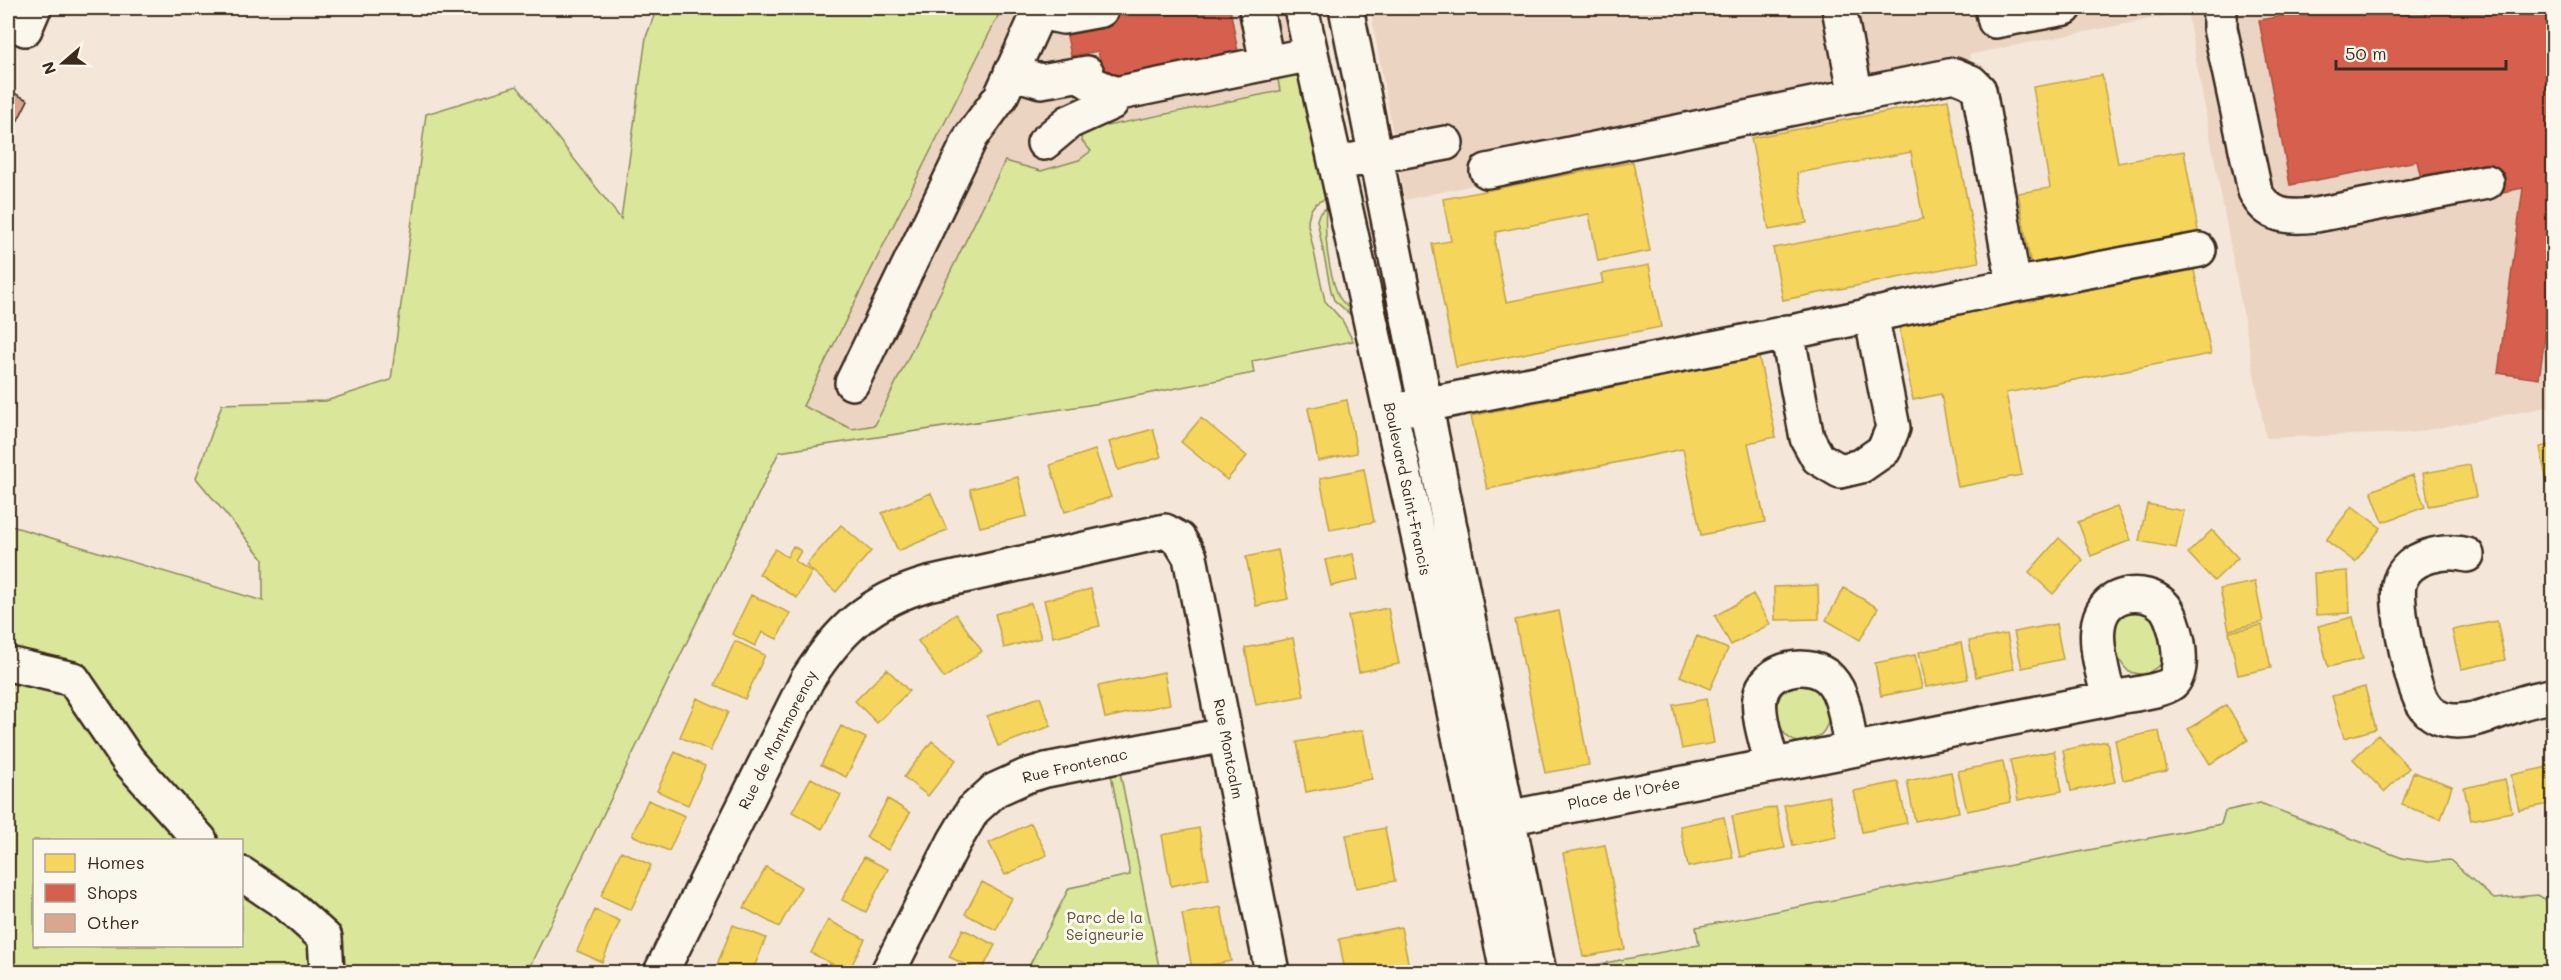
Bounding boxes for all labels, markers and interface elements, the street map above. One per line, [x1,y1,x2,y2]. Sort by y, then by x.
north arrow [33,33,93,93]
scale bar [2336,33,2506,71]
text: 50 m [2345,41,2387,65]
text: N [36,59,60,78]
street label: Boulevard Saint-Francis [1380,400,1436,577]
street label: Rue de Montmorency [733,666,821,813]
street label: Rue Montcalm [1209,697,1248,801]
street label: Rue Frontenac [1020,743,1130,787]
street label: Place de l'Orée [1566,772,1682,814]
legend [33,839,243,947]
text: Homes [87,850,145,874]
text: Shops [87,880,138,904]
park label: Parc de la Seigneurie [1066,907,1144,944]
text: Other [87,910,140,934]

